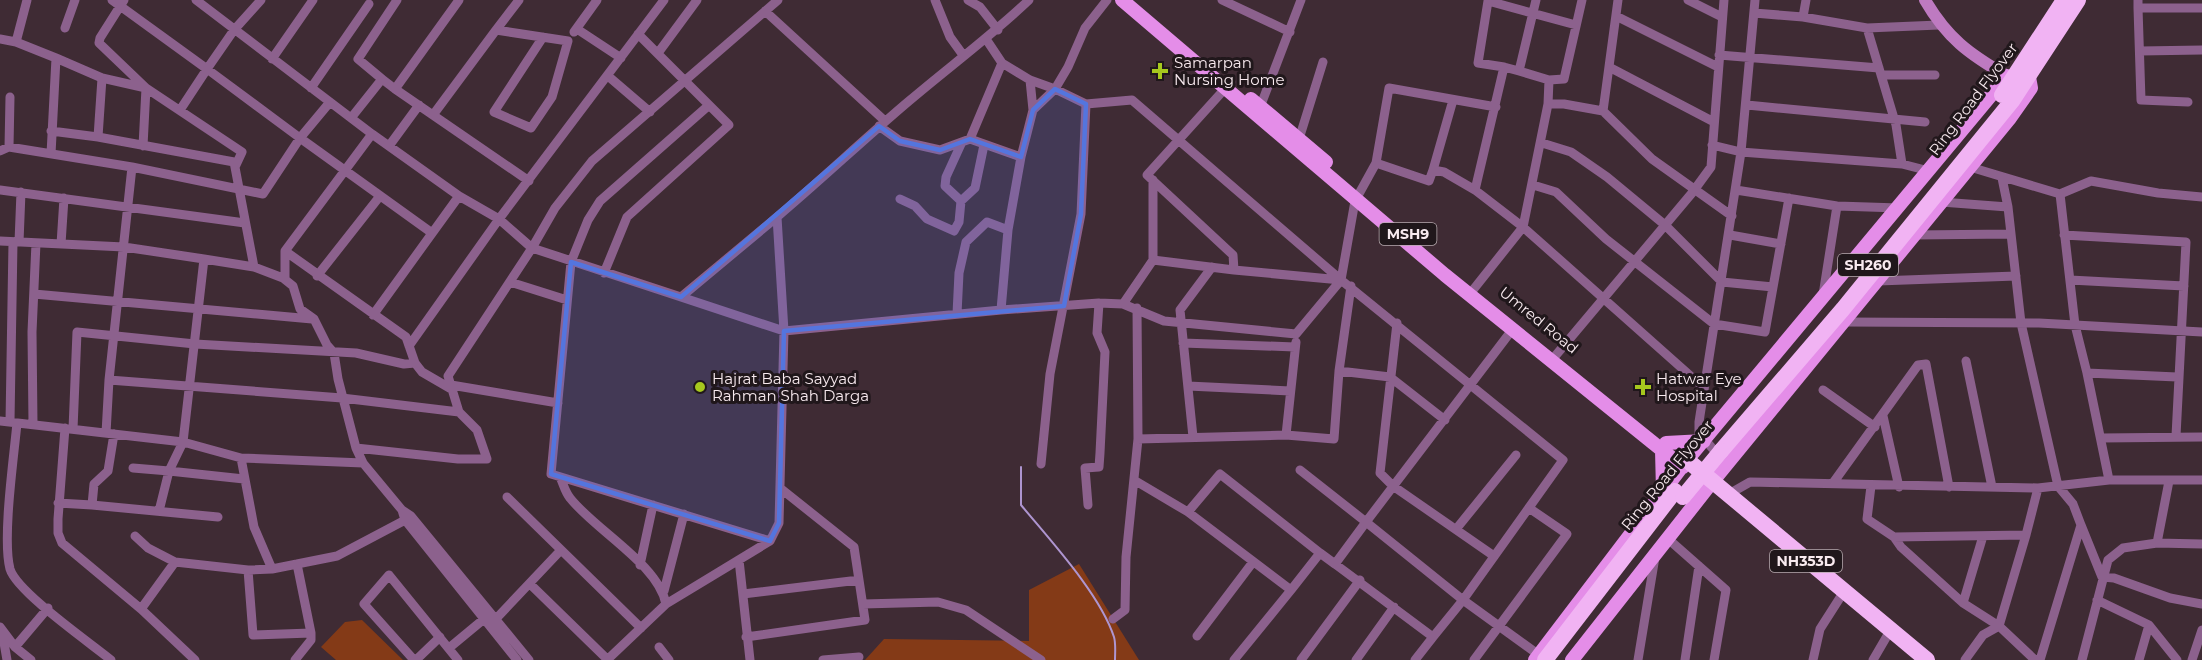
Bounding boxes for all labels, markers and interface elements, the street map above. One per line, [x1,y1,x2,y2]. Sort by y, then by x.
street label: Ring Road Flyover [1925,39,2021,159]
place label: Samarpan Nursing Home [1174,53,1285,89]
marker: Samarpan Nursing Home [1151,62,1169,80]
road number: MSH9 [1380,223,1436,245]
road number: SH260 [1838,254,1898,276]
street label: Umred Road [1496,282,1582,358]
place label: Hajrat Baba Sayyad Rahman Shah Darga [712,369,869,405]
place label: Hatwar Eye Hospital [1656,369,1742,405]
marker: Hatwar Eye Hospital [1634,378,1652,396]
marker: Hajrat Baba Sayyad Rahman Shah Darga [693,380,707,394]
street label: Ring Road Flyover [1617,416,1717,534]
road number: NH353D [1770,550,1842,572]

